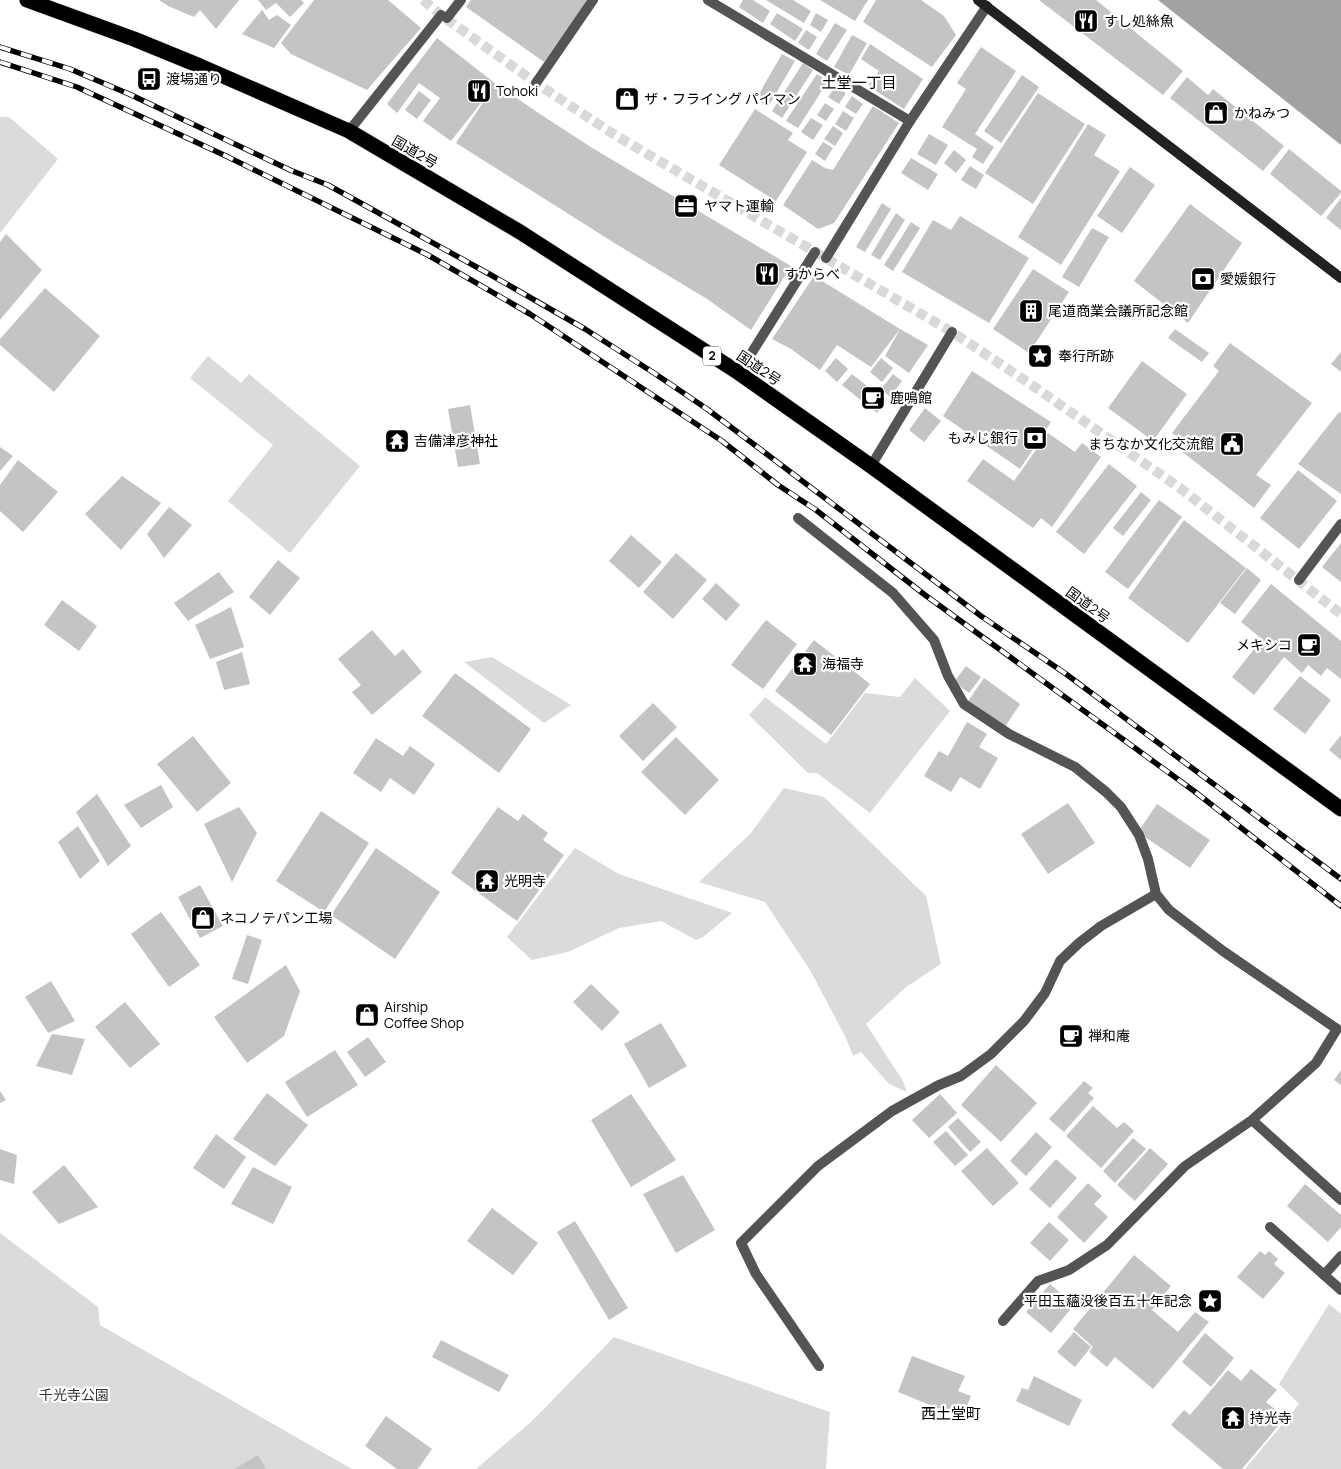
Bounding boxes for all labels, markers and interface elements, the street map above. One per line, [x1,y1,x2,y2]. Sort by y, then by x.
restaurant icon: すし処絲魚 [1073,8,1099,34]
place label: すし処絲魚 [1104,11,1174,30]
bus stop icon: 渡場通り [136,66,162,92]
place label: 渡場通り [166,69,222,88]
district label: 土堂一丁目 [821,72,897,93]
restaurant icon: Tohoki [466,78,492,104]
place label: Tohoki [496,81,538,100]
shop icon: ザ・フライング パイマン [614,86,640,112]
place label: ザ・フライング パイマン [644,89,801,108]
shop icon: かねみつ [1203,100,1229,126]
place label: かねみつ [1234,103,1290,122]
street label: 国道2号 [389,131,442,172]
office icon: ヤマト運輸 [673,193,699,219]
place label: ヤマト運輸 [704,196,774,215]
restaurant icon: すからべ [754,261,780,287]
place label: すからべ [784,264,840,283]
bank icon: 愛媛銀行 [1190,266,1216,292]
place label: 愛媛銀行 [1220,269,1276,288]
building icon: 尾道商業会議所記念館 [1018,298,1044,324]
place label: 尾道商業会議所記念館 [1048,301,1188,320]
place icon: 奉行所跡 [1027,343,1053,369]
road number: 2 [703,346,721,366]
street label: 国道2号 [733,346,785,389]
place label: 奉行所跡 [1058,346,1114,365]
cafe icon: 鹿鳴館 [860,385,886,411]
place label: 鹿鳴館 [890,388,932,407]
bank icon: もみじ銀行 [1022,425,1048,451]
temple icon: 吉備津彦神社 [384,428,410,454]
place label: もみじ銀行 [948,428,1018,447]
place label: 吉備津彦神社 [414,431,498,450]
public building icon: まちなか文化交流館 [1219,431,1245,457]
place label: まちなか文化交流館 [1088,434,1214,453]
street label: 国道2号 [1062,582,1114,627]
cafe icon: メキシコ [1296,632,1322,658]
place label: メキシコ [1236,635,1292,654]
temple icon: 海福寺 [792,651,818,677]
place label: 海福寺 [822,654,864,673]
temple icon: 光明寺 [474,868,500,894]
place label: 光明寺 [504,871,546,890]
shop icon: ネコノテパン工場 [190,905,216,931]
place label: ネコノテパン工場 [220,908,332,927]
place label: Airship Coffee Shop [384,997,464,1032]
shop icon: Airship Coffee Shop [354,1002,380,1028]
cafe icon: 禅和庵 [1058,1023,1084,1049]
place label: 禅和庵 [1088,1026,1130,1045]
place icon: 平田玉蘊没後百五十年記念 [1197,1288,1223,1314]
place label: 平田玉蘊没後百五十年記念 [1024,1291,1192,1310]
park label: 千光寺公園 [39,1385,109,1404]
district label: 西土堂町 [921,1403,981,1424]
temple icon: 持光寺 [1220,1405,1246,1431]
place label: 持光寺 [1250,1408,1292,1427]

